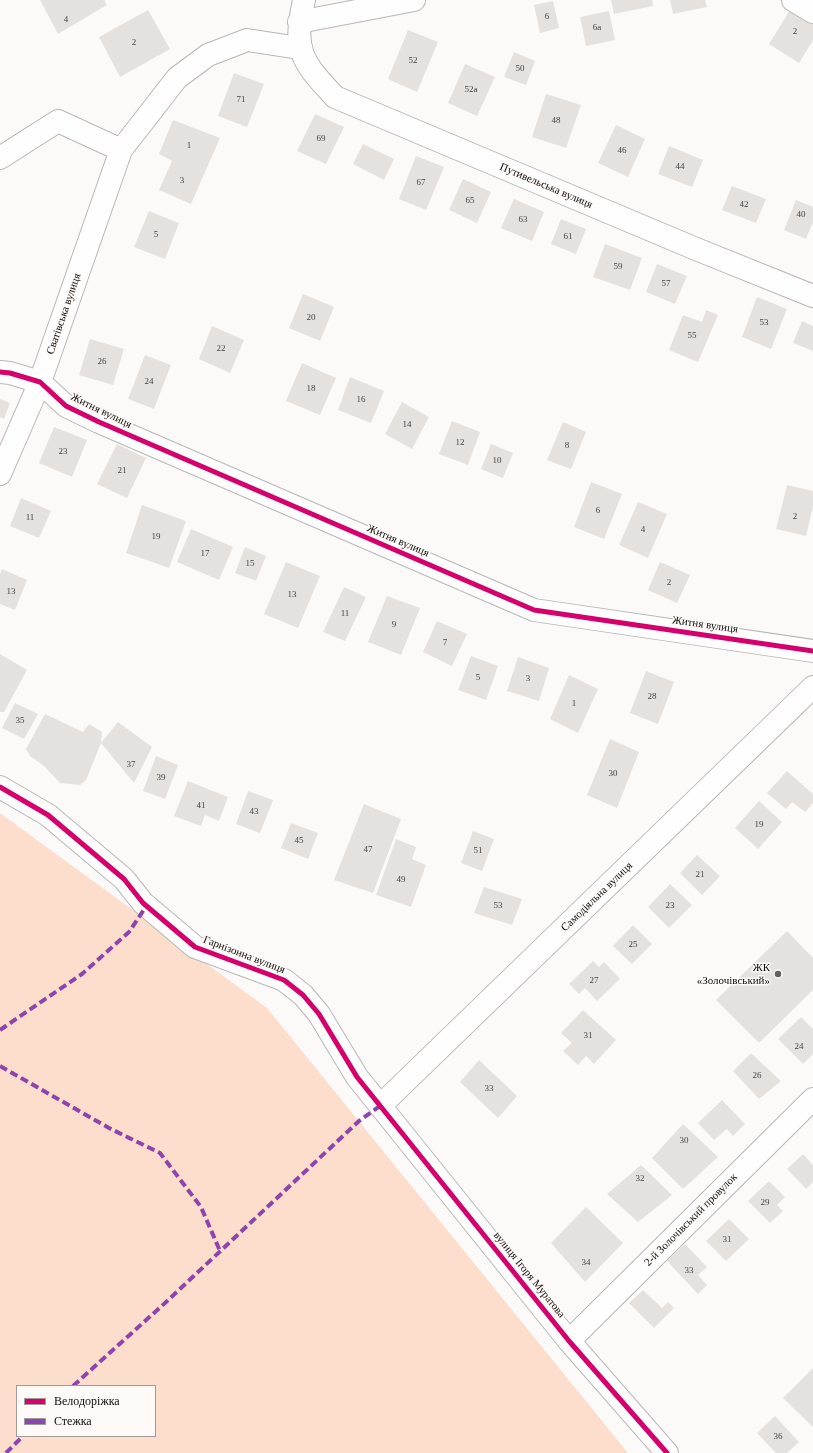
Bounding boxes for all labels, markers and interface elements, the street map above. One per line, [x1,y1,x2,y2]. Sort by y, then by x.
house number: 6 [545,12,549,22]
house number: 4 [64,15,68,25]
house number: 6а [593,23,601,33]
house number: 2 [793,27,797,37]
house number: 2 [132,38,136,48]
house number: 52 [408,56,418,66]
house number: 50 [516,64,524,74]
house number: 52а [465,85,477,95]
house number: 71 [236,95,246,105]
house number: 48 [552,116,560,126]
house number: 69 [316,134,326,144]
house number: 1 [187,141,191,151]
house number: 46 [618,146,626,156]
street label: Путивельська вулиця [498,160,594,212]
house number: 44 [676,162,684,172]
house number: 3 [180,176,184,186]
house number: 67 [416,178,426,188]
house number: 65 [466,196,474,206]
house number: 42 [740,200,748,210]
house number: 40 [796,210,806,220]
house number: 63 [518,215,528,225]
house number: 5 [154,230,158,240]
house number: 61 [564,232,572,242]
house number: 59 [614,262,622,272]
street label: Сватівська вулиця [44,272,84,356]
house number: 57 [662,279,670,289]
house number: 20 [306,313,316,323]
house number: 53 [760,318,768,328]
house number: 55 [688,331,696,341]
house number: 22 [216,344,226,354]
house number: 26 [98,357,106,367]
house number: 24 [144,377,154,387]
house number: 18 [306,384,316,394]
street label: Житня вулиця [68,391,134,431]
house number: 16 [356,395,366,405]
house number: 14 [402,420,412,430]
house number: 12 [456,438,464,448]
house number: 8 [565,441,569,451]
house number: 23 [58,447,68,457]
house number: 10 [492,456,502,466]
house number: 21 [118,466,126,476]
house number: 6 [596,506,600,516]
house number: 2 [793,512,797,522]
house number: 11 [26,513,34,523]
street label: Житня вулиця [365,522,431,560]
house number: 4 [641,525,645,535]
house number: 19 [152,532,160,542]
house number: 17 [200,549,210,559]
house number: 15 [246,559,254,569]
house number: 2 [667,578,671,588]
house number: 13 [6,587,16,597]
house number: 13 [288,590,296,600]
house number: 11 [341,609,349,619]
street label: Житня вулиця [671,614,739,636]
house number: 9 [392,620,396,630]
house number: 7 [443,638,447,648]
house number: 5 [476,673,480,683]
house number: 3 [526,674,530,684]
house number: 28 [648,692,656,702]
house number: 1 [572,699,576,709]
house number: 35 [16,716,24,726]
house number: 37 [126,760,136,770]
house number: 30 [608,769,618,779]
house number: 39 [156,773,166,783]
house number: 41 [196,801,206,811]
house number: 43 [250,807,258,817]
house number: 19 [754,820,764,830]
house number: 45 [294,836,304,846]
house number: 47 [364,845,372,855]
house number: 51 [474,846,482,856]
street label: Самодіяльна вулиця [559,860,635,934]
house number: 21 [696,870,704,880]
house number: 49 [396,875,406,885]
house number: 53 [494,901,502,911]
house number: 23 [666,901,674,911]
street label: Гарнізонна вулиця [201,933,287,977]
house number: 25 [628,940,638,950]
place label: ЖК «Золочівський» [697,961,770,987]
marker: ЖК «Золочівський» [773,969,783,979]
house number: 27 [590,976,598,986]
house number: 31 [584,1031,592,1041]
house number: 24 [794,1042,804,1052]
house number: 26 [752,1071,762,1081]
house number: 33 [484,1084,494,1094]
house number: 30 [680,1136,688,1146]
street label: 2-й Золочівський провулок [642,1171,740,1269]
house number: 32 [636,1174,644,1184]
house number: 29 [760,1198,770,1208]
street label: вулиця Ігоря Муратова [490,1229,568,1321]
house number: 31 [722,1235,732,1245]
house number: 34 [582,1258,590,1268]
house number: 33 [684,1266,694,1276]
legend [16,1385,156,1437]
text: Велодоріжка [54,1394,120,1408]
text: Стежка [54,1414,92,1428]
house number: 36 [774,1432,782,1442]

